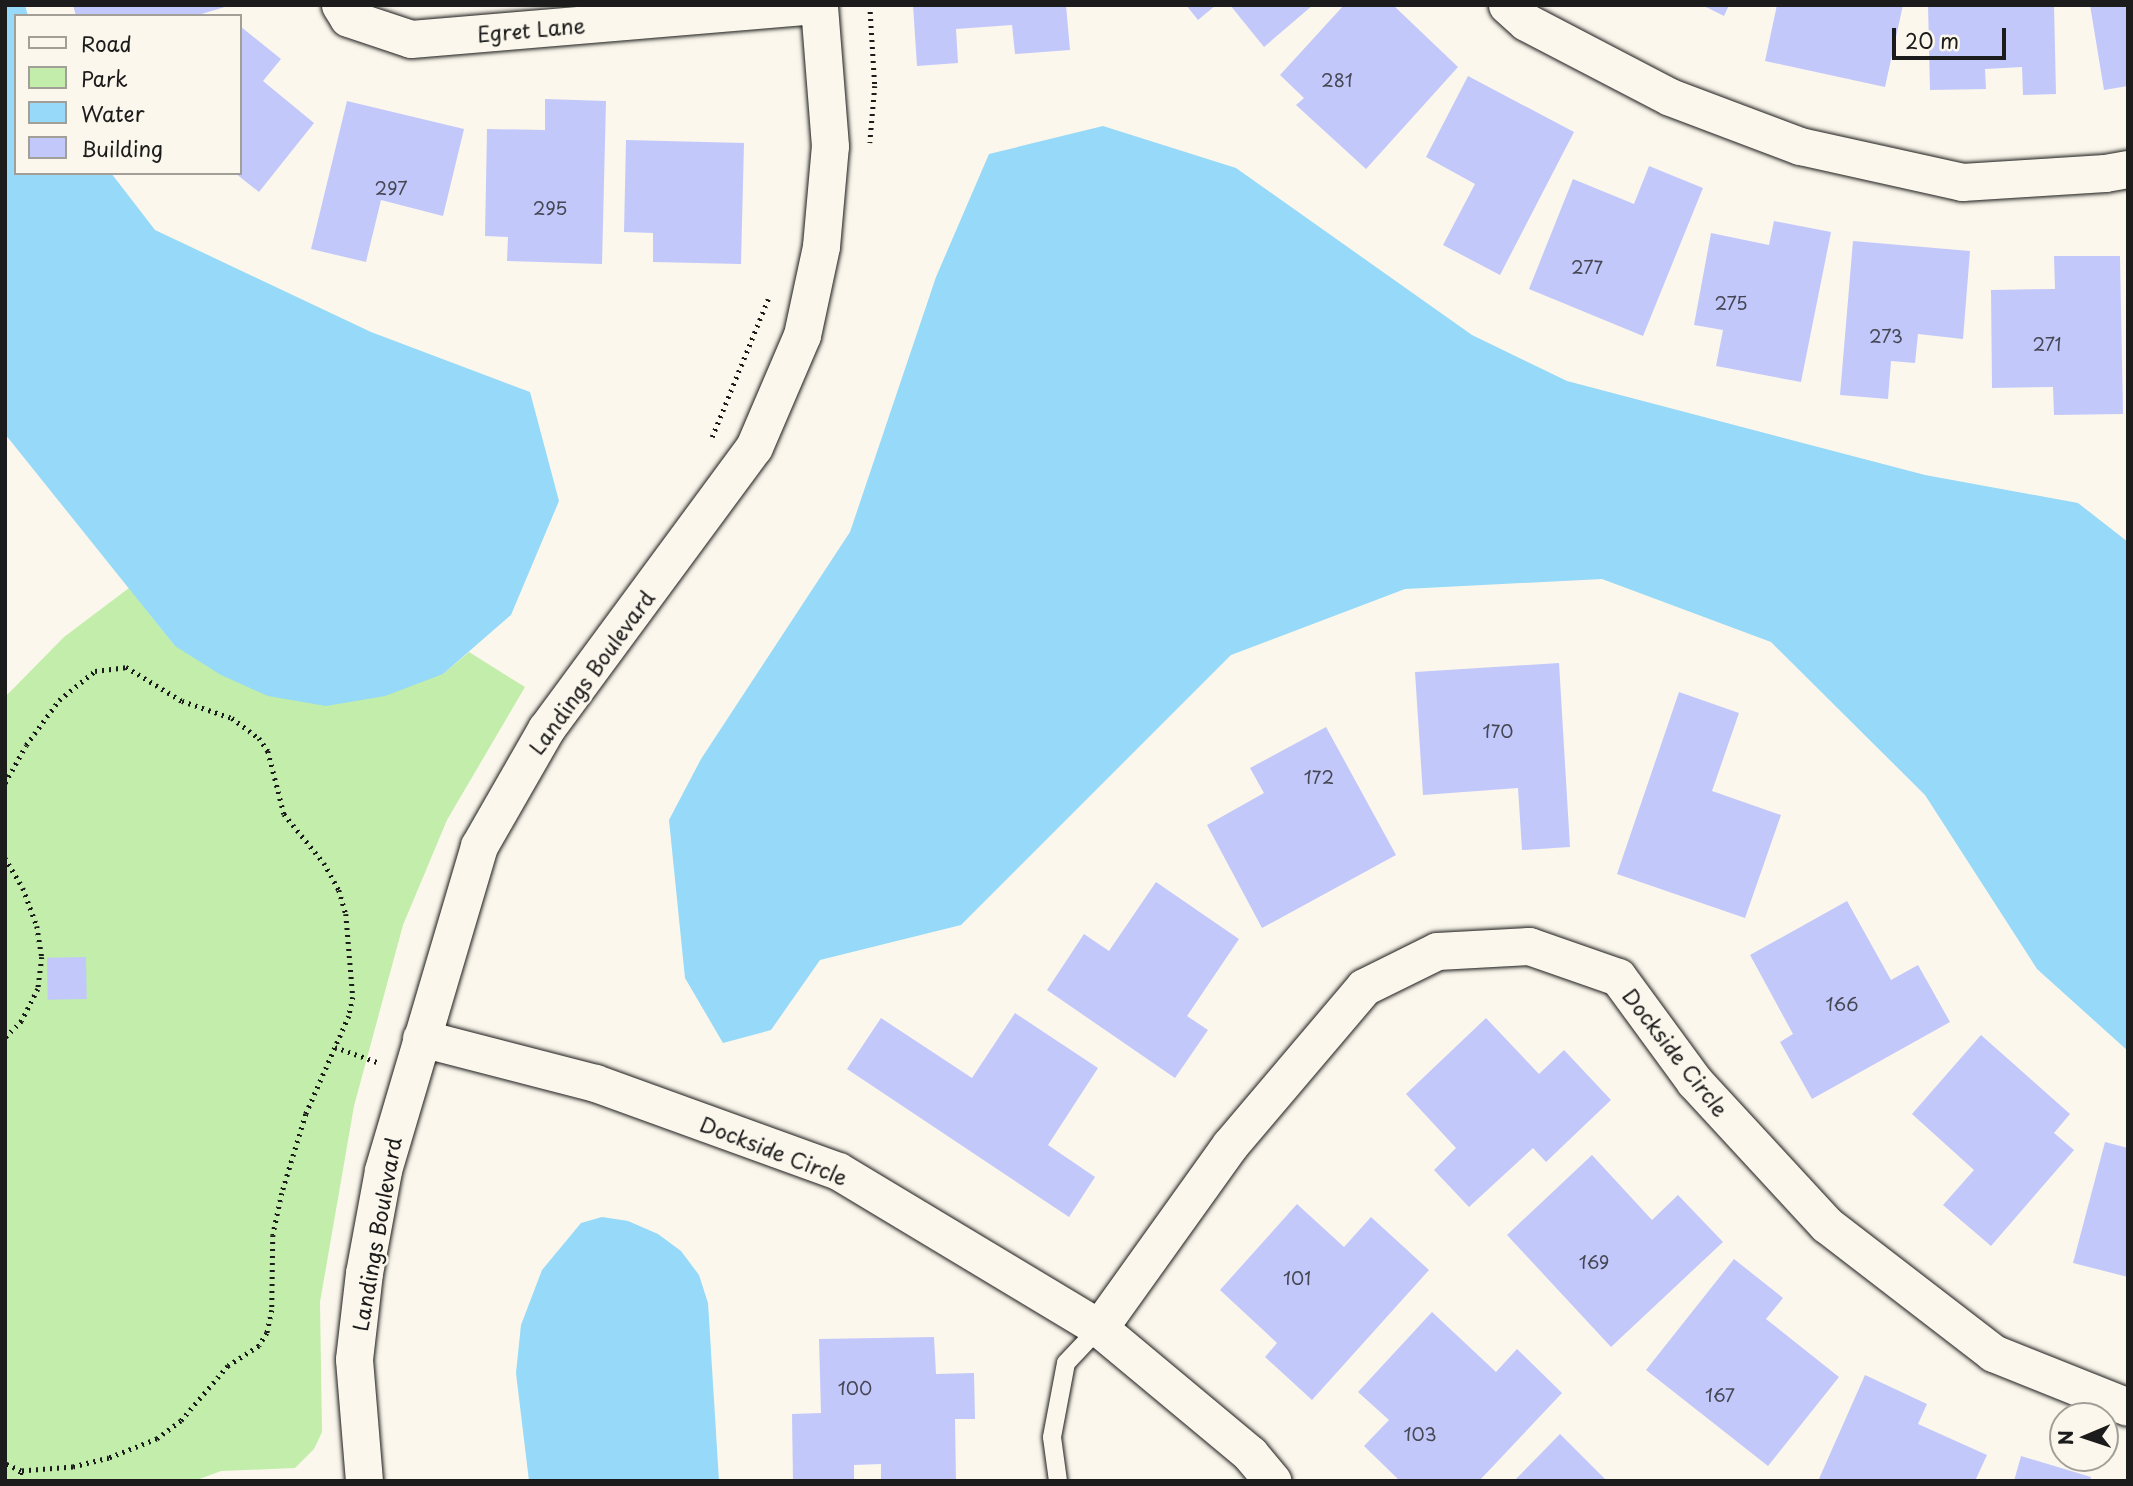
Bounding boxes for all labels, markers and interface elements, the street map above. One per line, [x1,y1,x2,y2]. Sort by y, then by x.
street label: Egret Lane [475,12,587,46]
legend [14,14,242,175]
scale bar [1895,14,2009,58]
text: 20 m [1905,24,1959,56]
text: Road [81,27,132,59]
text: Park [81,62,128,94]
house number: 281 [1321,69,1353,91]
text: Water [81,97,144,129]
text: Building [81,132,163,164]
house number: 297 [375,177,407,199]
house number: 295 [533,197,567,219]
house number: 277 [1571,256,1603,278]
house number: 275 [1714,292,1748,314]
house number: 273 [1869,325,1903,347]
house number: 271 [2032,333,2062,355]
street label: Landings Boulevard [523,585,659,759]
house number: 170 [1483,720,1513,742]
house number: 172 [1304,766,1334,788]
street label: Dockside Circle [1618,983,1734,1121]
house number: 166 [1826,993,1858,1015]
street label: Dockside Circle [697,1110,851,1190]
street label: Landings Boulevard [346,1135,406,1333]
house number: 169 [1579,1251,1609,1273]
house number: 101 [1283,1267,1311,1289]
house number: 100 [838,1377,872,1399]
house number: 167 [1705,1384,1735,1406]
north arrow [2049,1402,2119,1472]
house number: 103 [1403,1423,1437,1445]
text: N [2051,1430,2079,1446]

